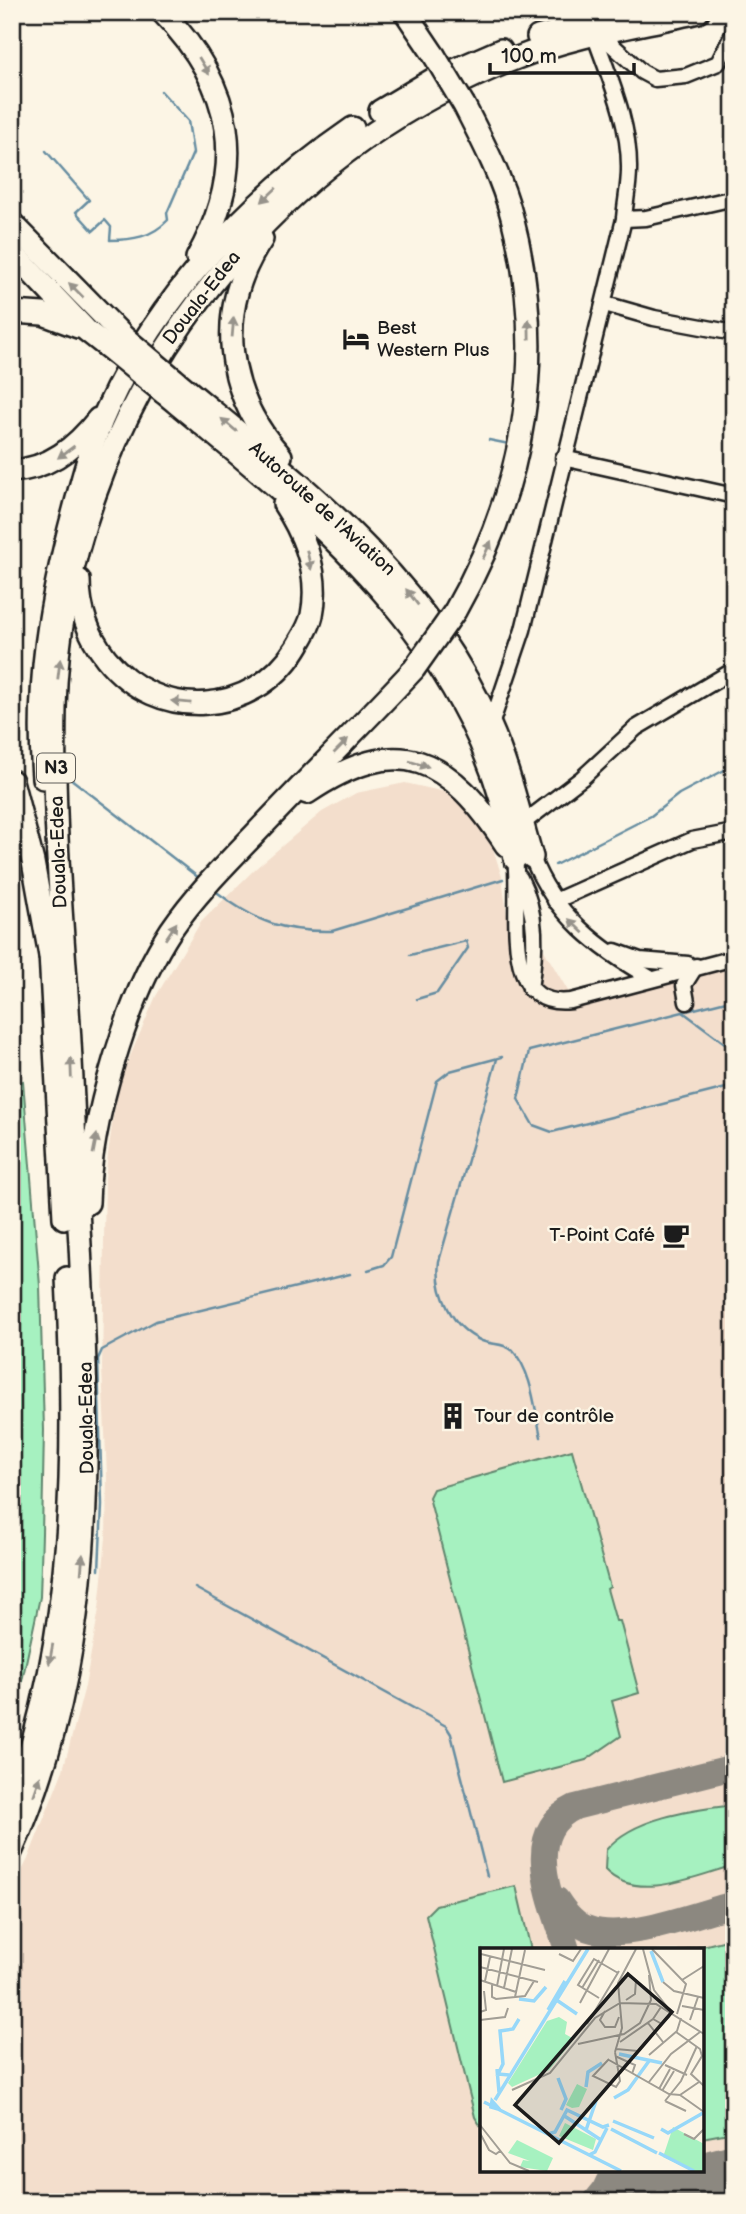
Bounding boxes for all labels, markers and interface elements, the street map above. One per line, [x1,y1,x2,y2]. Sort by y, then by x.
scale bar [490,32,634,76]
text: 100 m [501,44,557,69]
one-way arrow [198,56,210,75]
one-way arrow [261,187,278,203]
street label: Douala-Edea [158,246,246,350]
one-way arrow [68,283,85,299]
one-way arrow [228,315,239,337]
place label: Best Western Plus [377,317,489,362]
one-way arrow [523,317,535,339]
hotel icon: Best Western Plus [341,324,371,354]
one-way arrow [220,418,237,433]
street label: Autoroute de l'Aviation [244,437,400,581]
one-way arrow [57,445,75,459]
one-way arrow [481,540,493,560]
one-way arrow [304,549,315,571]
one-way arrow [405,588,420,606]
one-way arrow [53,658,64,680]
one-way arrow [170,696,192,707]
one-way arrow [332,738,349,754]
road number: N3 [37,754,75,782]
one-way arrow [408,759,430,770]
street label: Douala-Edea [46,795,72,909]
one-way arrow [568,918,585,934]
one-way arrow [164,922,178,940]
one-way arrow [66,1056,77,1078]
one-way arrow [90,1133,101,1155]
cafe icon: T-Point Café [661,1220,691,1250]
place label: T-Point Café [549,1224,655,1247]
street label: Douala-Edea [75,1361,99,1475]
building icon: Tour de contrôle [438,1401,468,1431]
place label: Tour de contrôle [474,1405,614,1428]
one-way arrow [76,1553,87,1575]
one-way arrow [45,1643,56,1665]
one-way arrow [32,1776,43,1797]
inset map [480,1948,704,2172]

